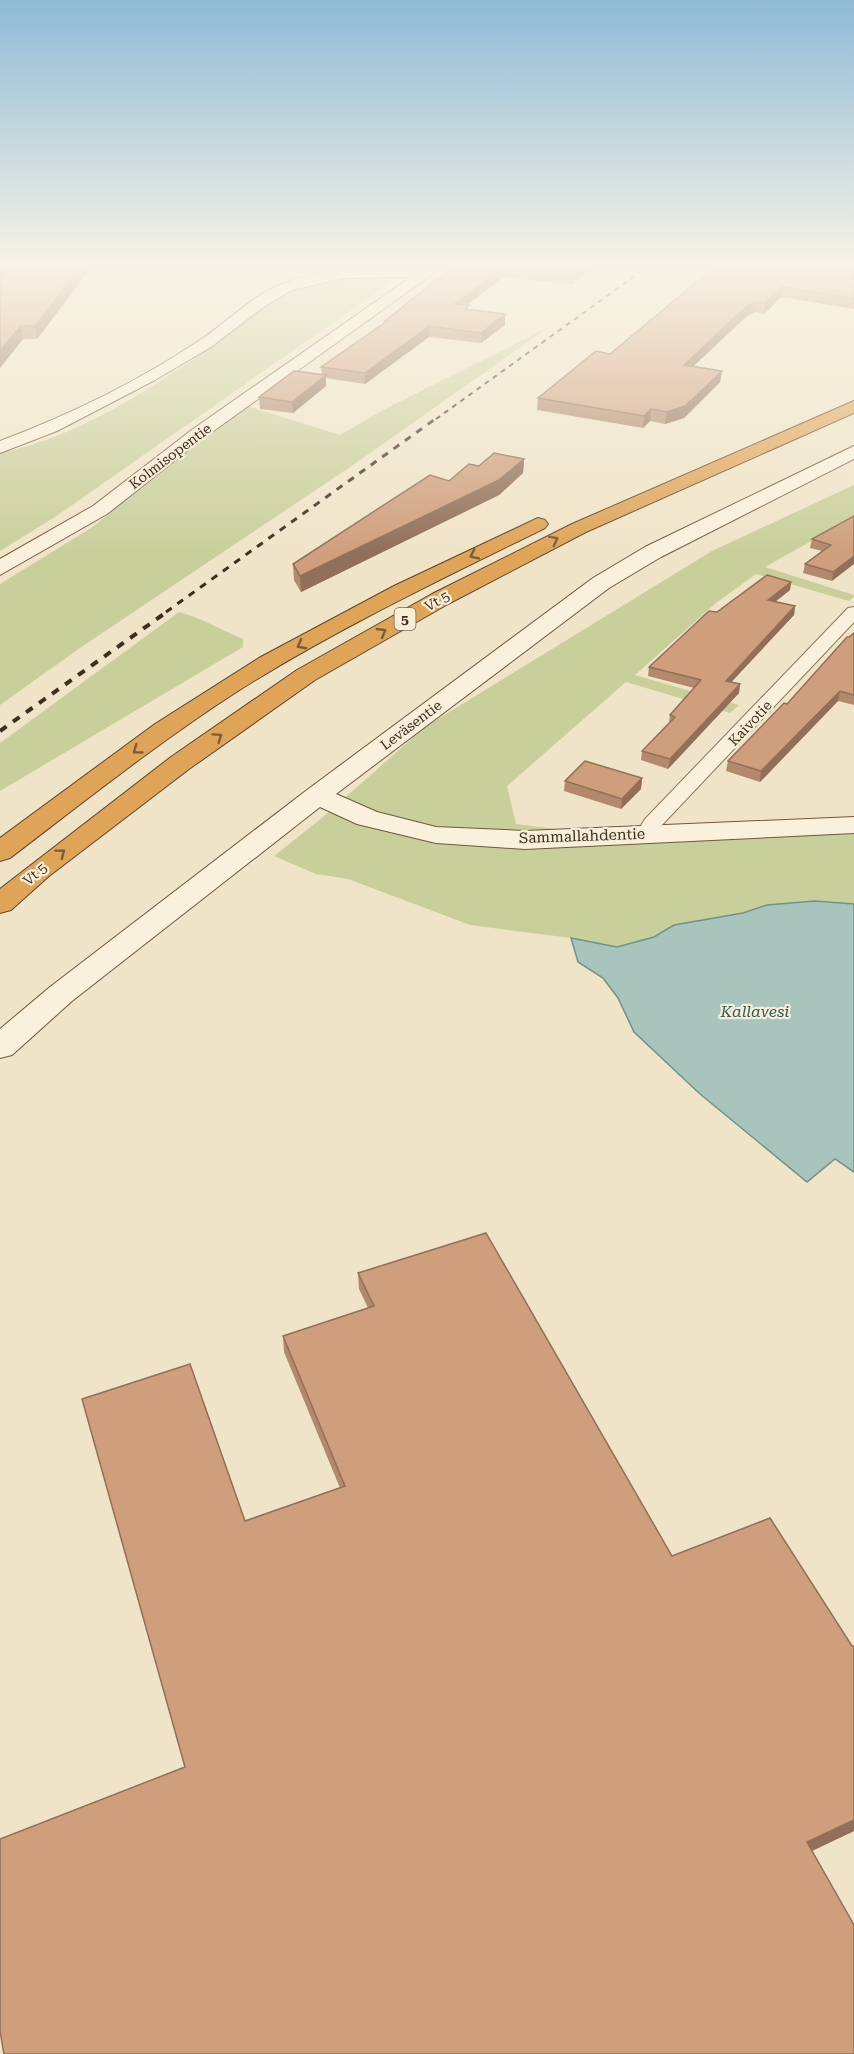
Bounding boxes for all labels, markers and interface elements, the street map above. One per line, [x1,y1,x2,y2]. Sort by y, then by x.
street label: Kolmisopentie [126,420,214,492]
one-way arrow [547,536,558,548]
one-way arrow [469,547,480,559]
street label: Vt 5 [422,588,452,614]
road number: 5 [394,608,416,630]
one-way arrow [376,628,386,639]
one-way arrow [297,638,307,649]
street label: Leväsentie [377,697,445,753]
street label: Kaivotie [725,697,775,749]
one-way arrow [211,733,222,744]
one-way arrow [132,743,143,754]
street label: Sammallahdentie [519,825,645,847]
one-way arrow [54,849,65,860]
street label: Vt 5 [20,859,50,889]
water label: Kallavesi [720,1002,789,1021]

